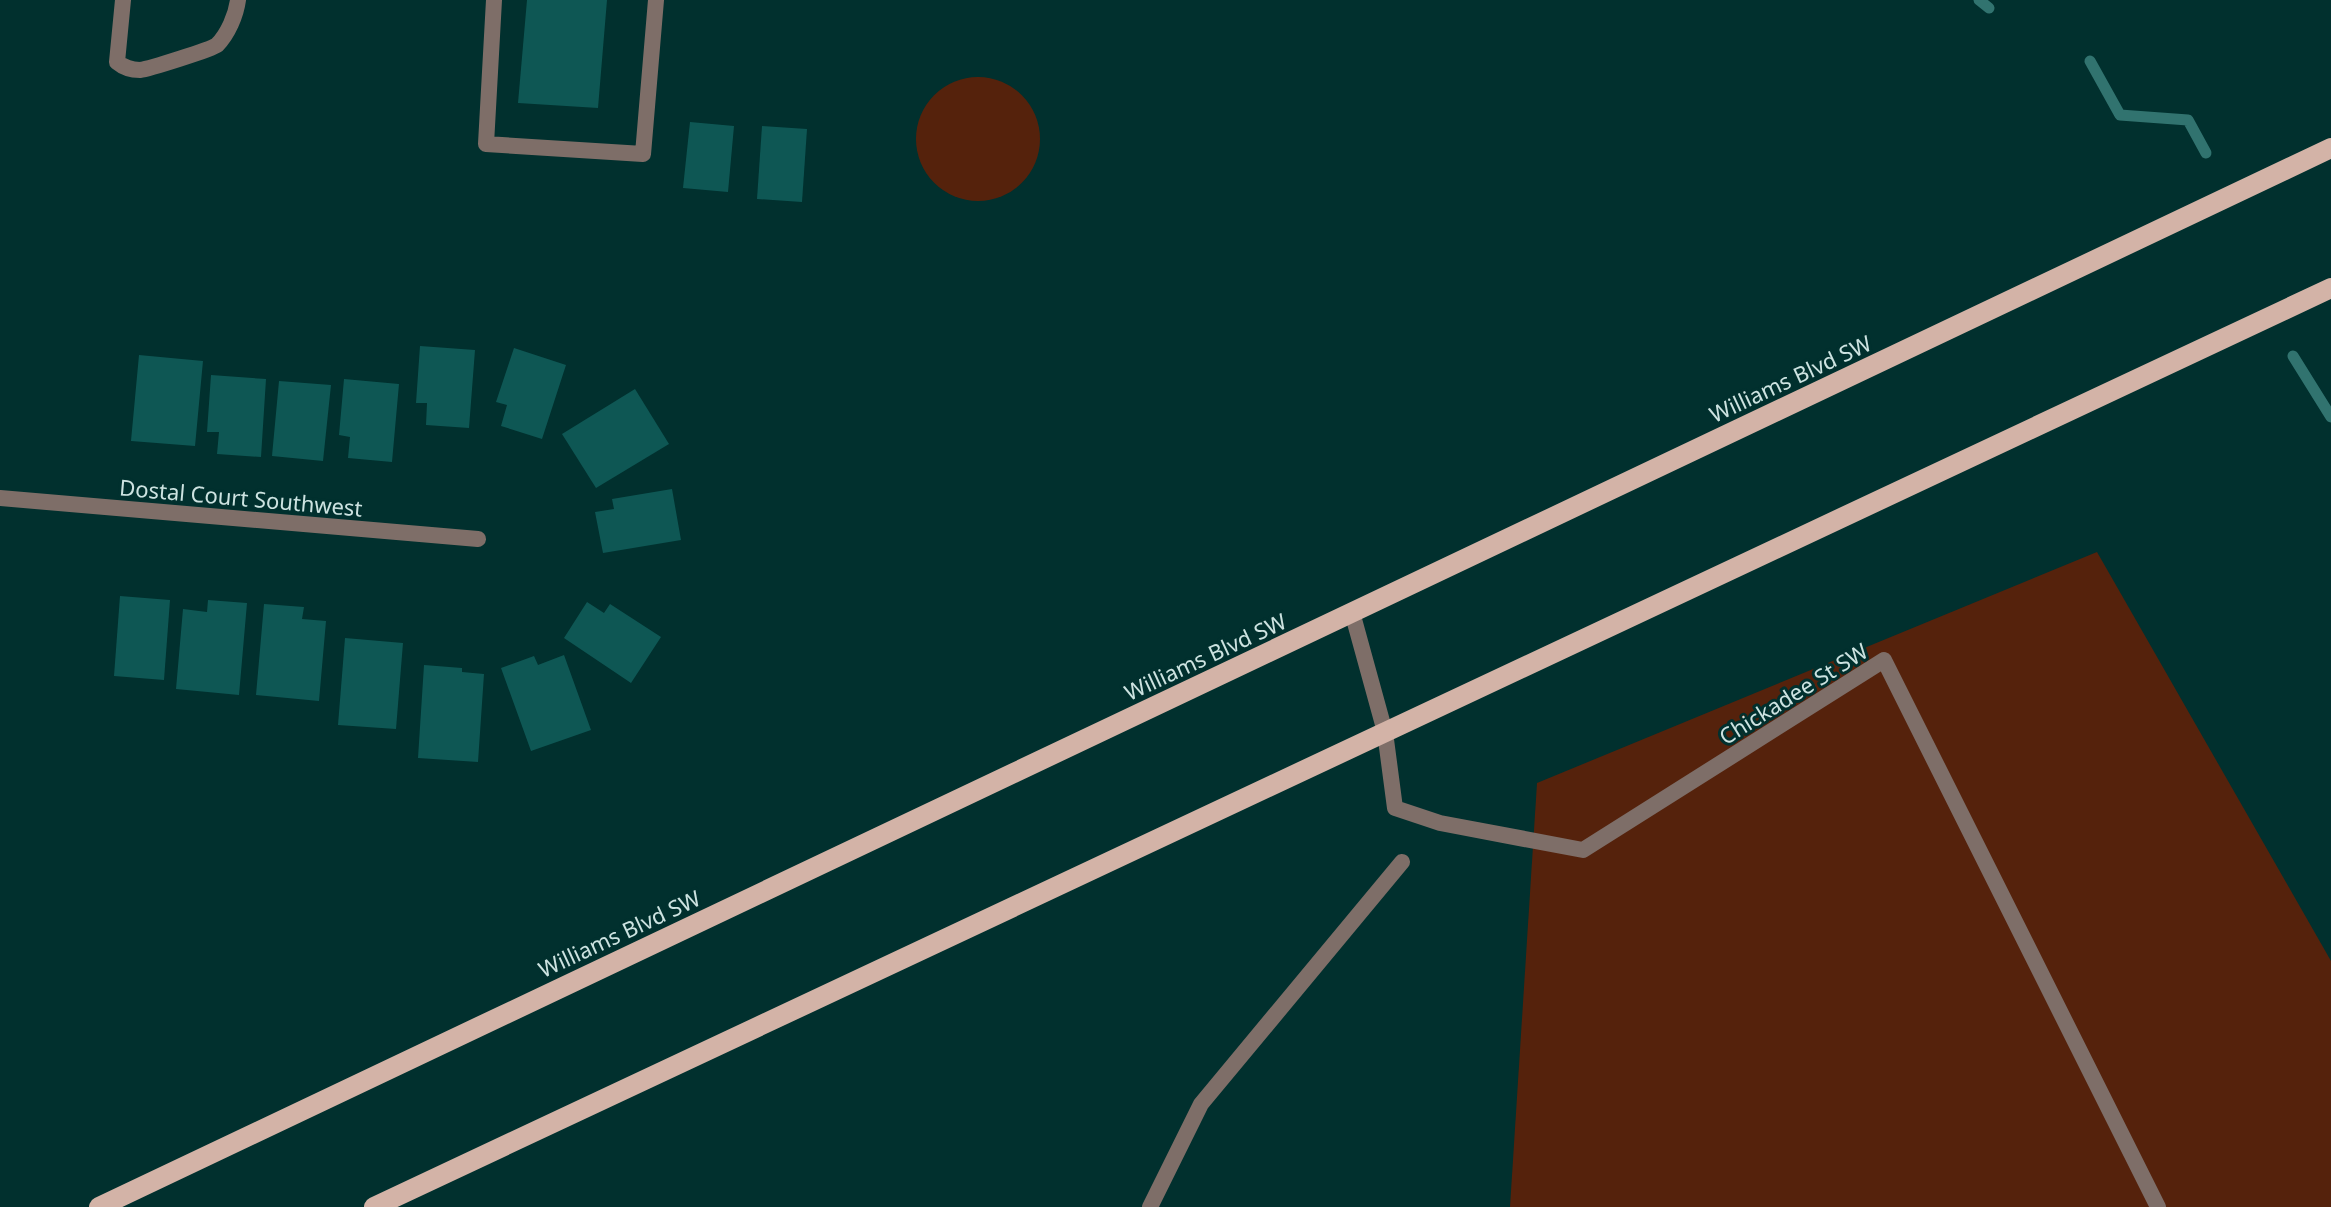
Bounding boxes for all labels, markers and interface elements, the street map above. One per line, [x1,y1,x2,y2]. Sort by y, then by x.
street label: Williams Blvd SW [1704,327,1876,429]
street label: Dostal Court Southwest [118,471,364,523]
street label: Williams Blvd SW [1119,605,1291,707]
street label: Chickadee St SW [1713,635,1874,751]
street label: Williams Blvd SW [533,882,705,984]

